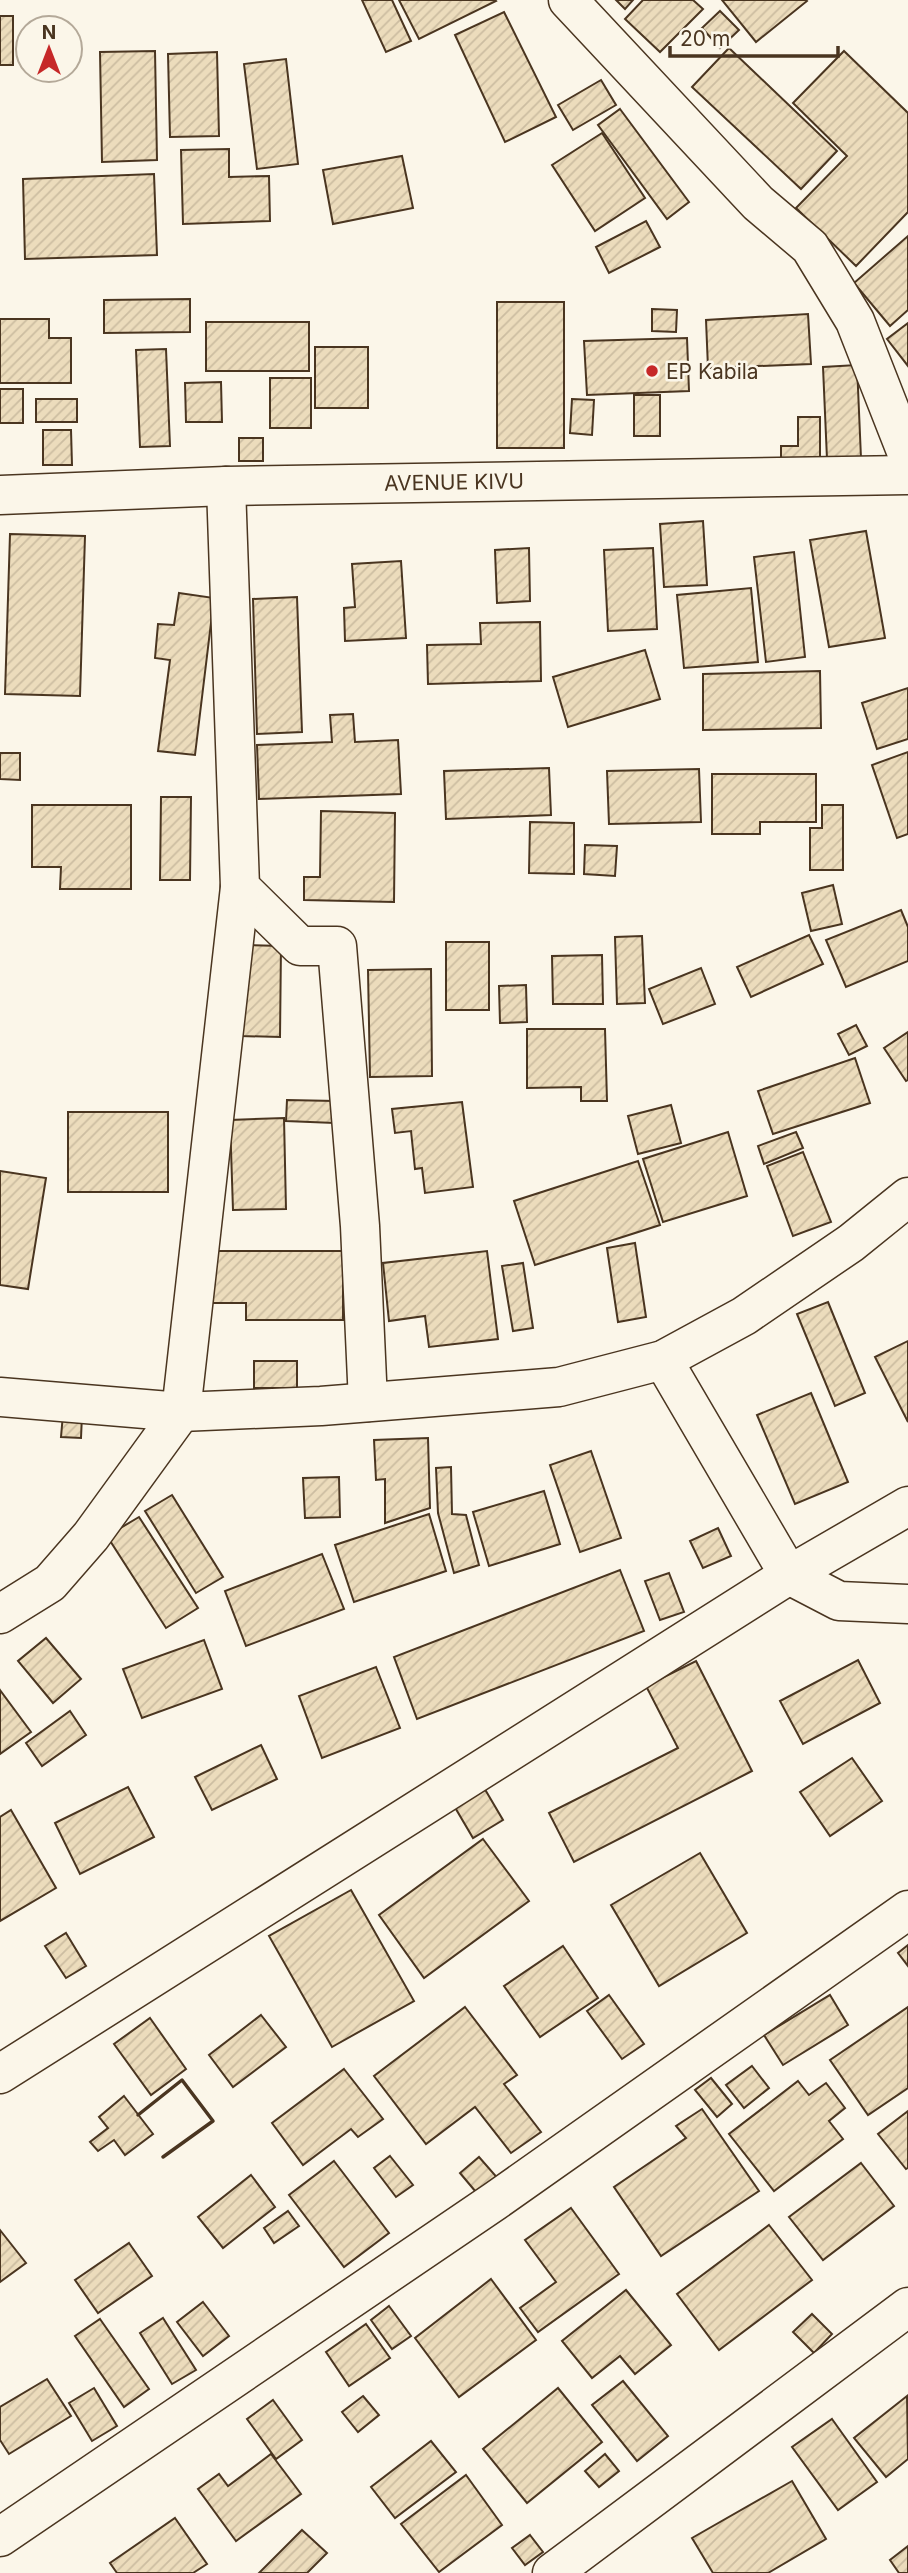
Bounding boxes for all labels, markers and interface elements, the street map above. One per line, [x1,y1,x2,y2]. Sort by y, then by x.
north arrow [14,14,84,84]
scale bar [670,14,838,58]
text: N [42,21,56,44]
text: 20 m [680,26,730,51]
place label: EP Kabila [666,359,759,384]
marker: EP Kabila [644,363,660,379]
street label: AVENUE KIVU [384,468,524,496]

